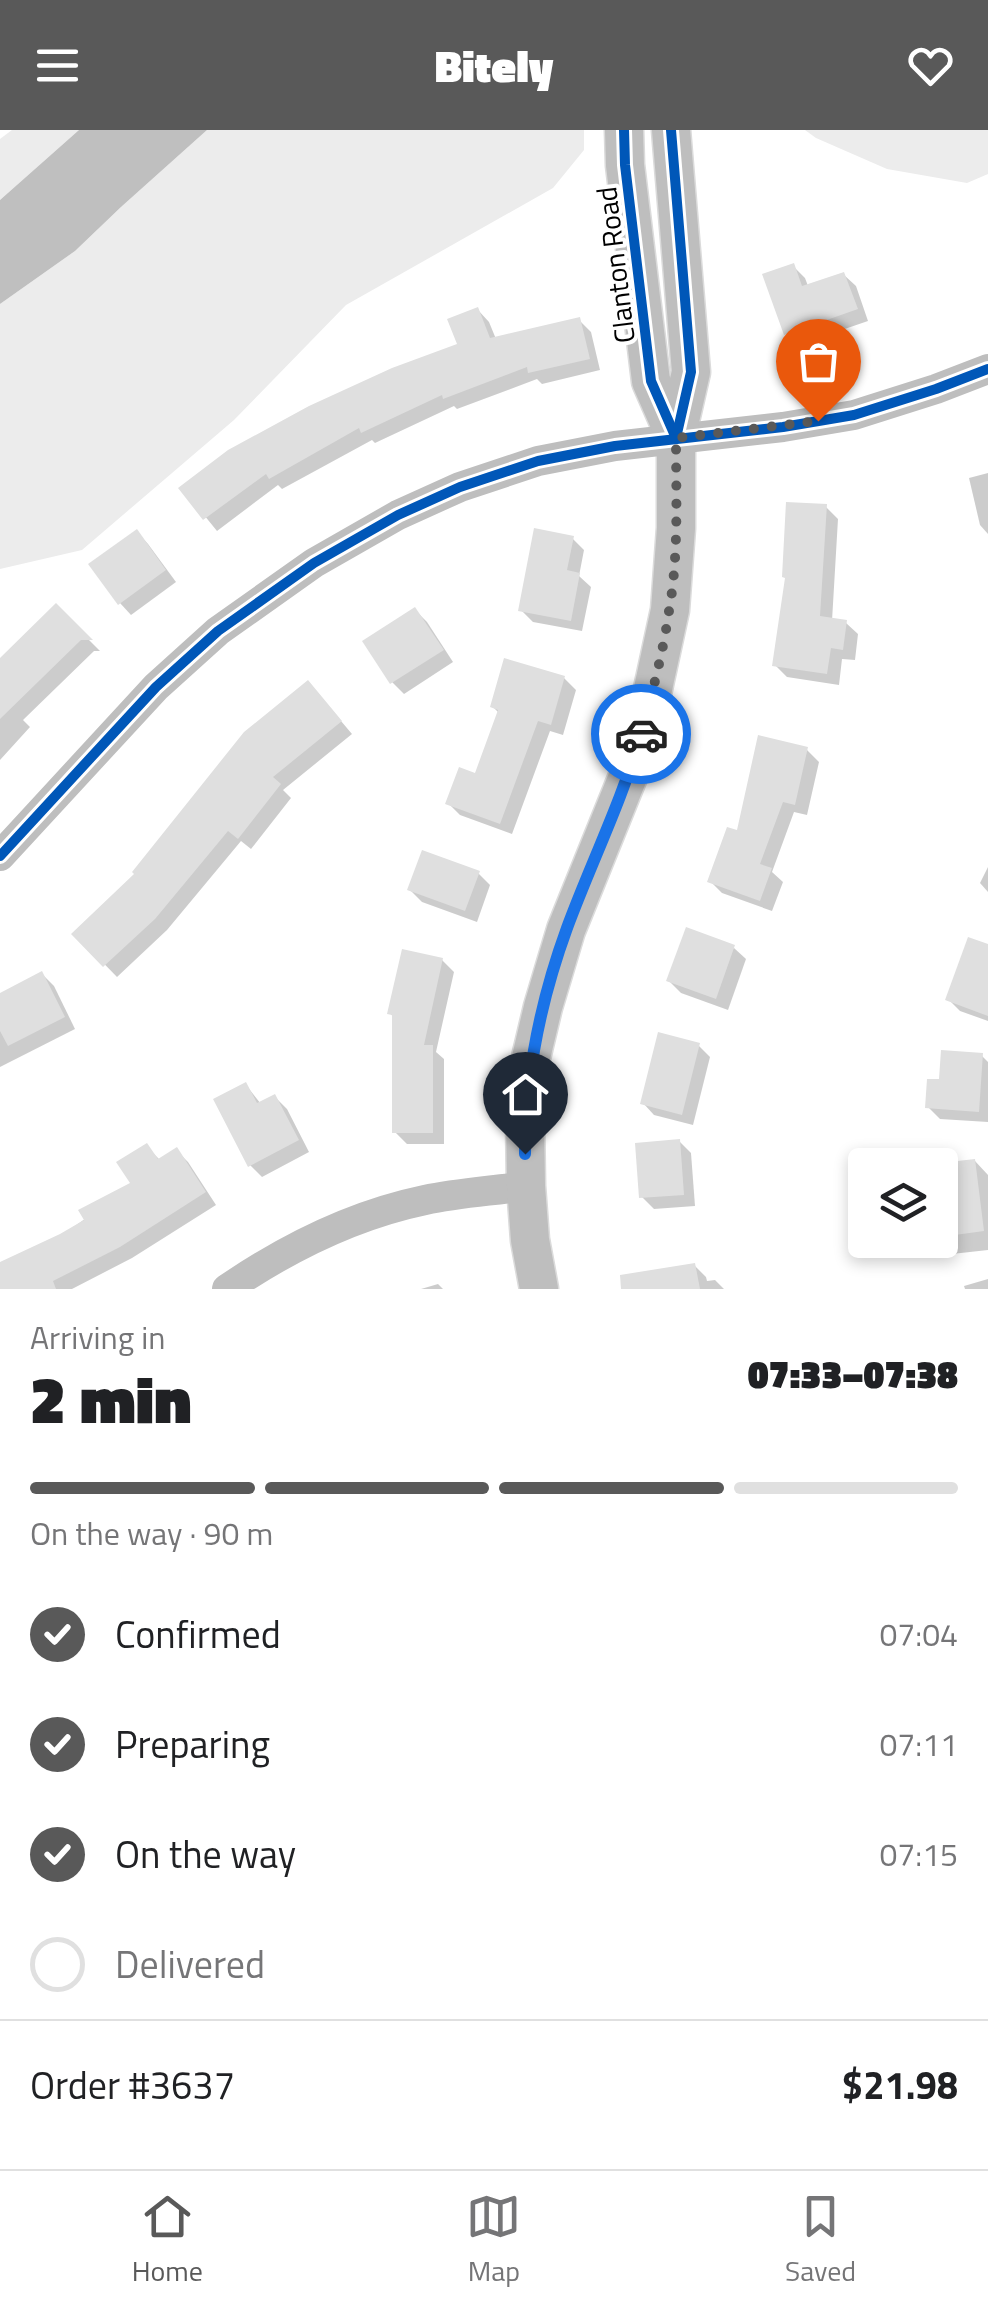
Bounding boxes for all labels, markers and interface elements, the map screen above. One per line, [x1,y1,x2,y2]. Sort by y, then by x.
text: Bitely [435,31,553,99]
icon: menu [30,38,85,93]
icon: heart [903,38,958,93]
street label: Clanton Road [584,184,646,346]
pin [776,319,861,422]
icon: bag [791,334,846,389]
courier [591,684,691,784]
icon: car [614,707,669,762]
pin [483,1052,568,1155]
icon: home [498,1067,553,1122]
map controls [848,1148,958,1258]
button: layers [848,1148,958,1258]
text: Arriving in [30,1313,166,1361]
text: 07:33–07:38 [748,1345,958,1403]
text: 2 min [30,1349,191,1448]
text: On the way · 90 m [30,1509,273,1557]
text: Confirmed [115,1605,281,1663]
icon: check [30,1607,85,1662]
text: 07:04 [879,1610,958,1658]
text: Preparing [115,1715,270,1773]
icon: check [30,1717,85,1772]
text: 07:11 [879,1720,958,1768]
text: On the way [115,1825,296,1883]
icon: check [30,1827,85,1882]
text: 07:15 [879,1830,958,1878]
text: Delivered [115,1935,265,1993]
text: Order #3637 [30,2056,235,2114]
text: $21.98 [842,2056,958,2114]
tab: Home [132,2189,203,2292]
tab: Map [466,2189,521,2292]
tab: Saved [785,2189,856,2292]

